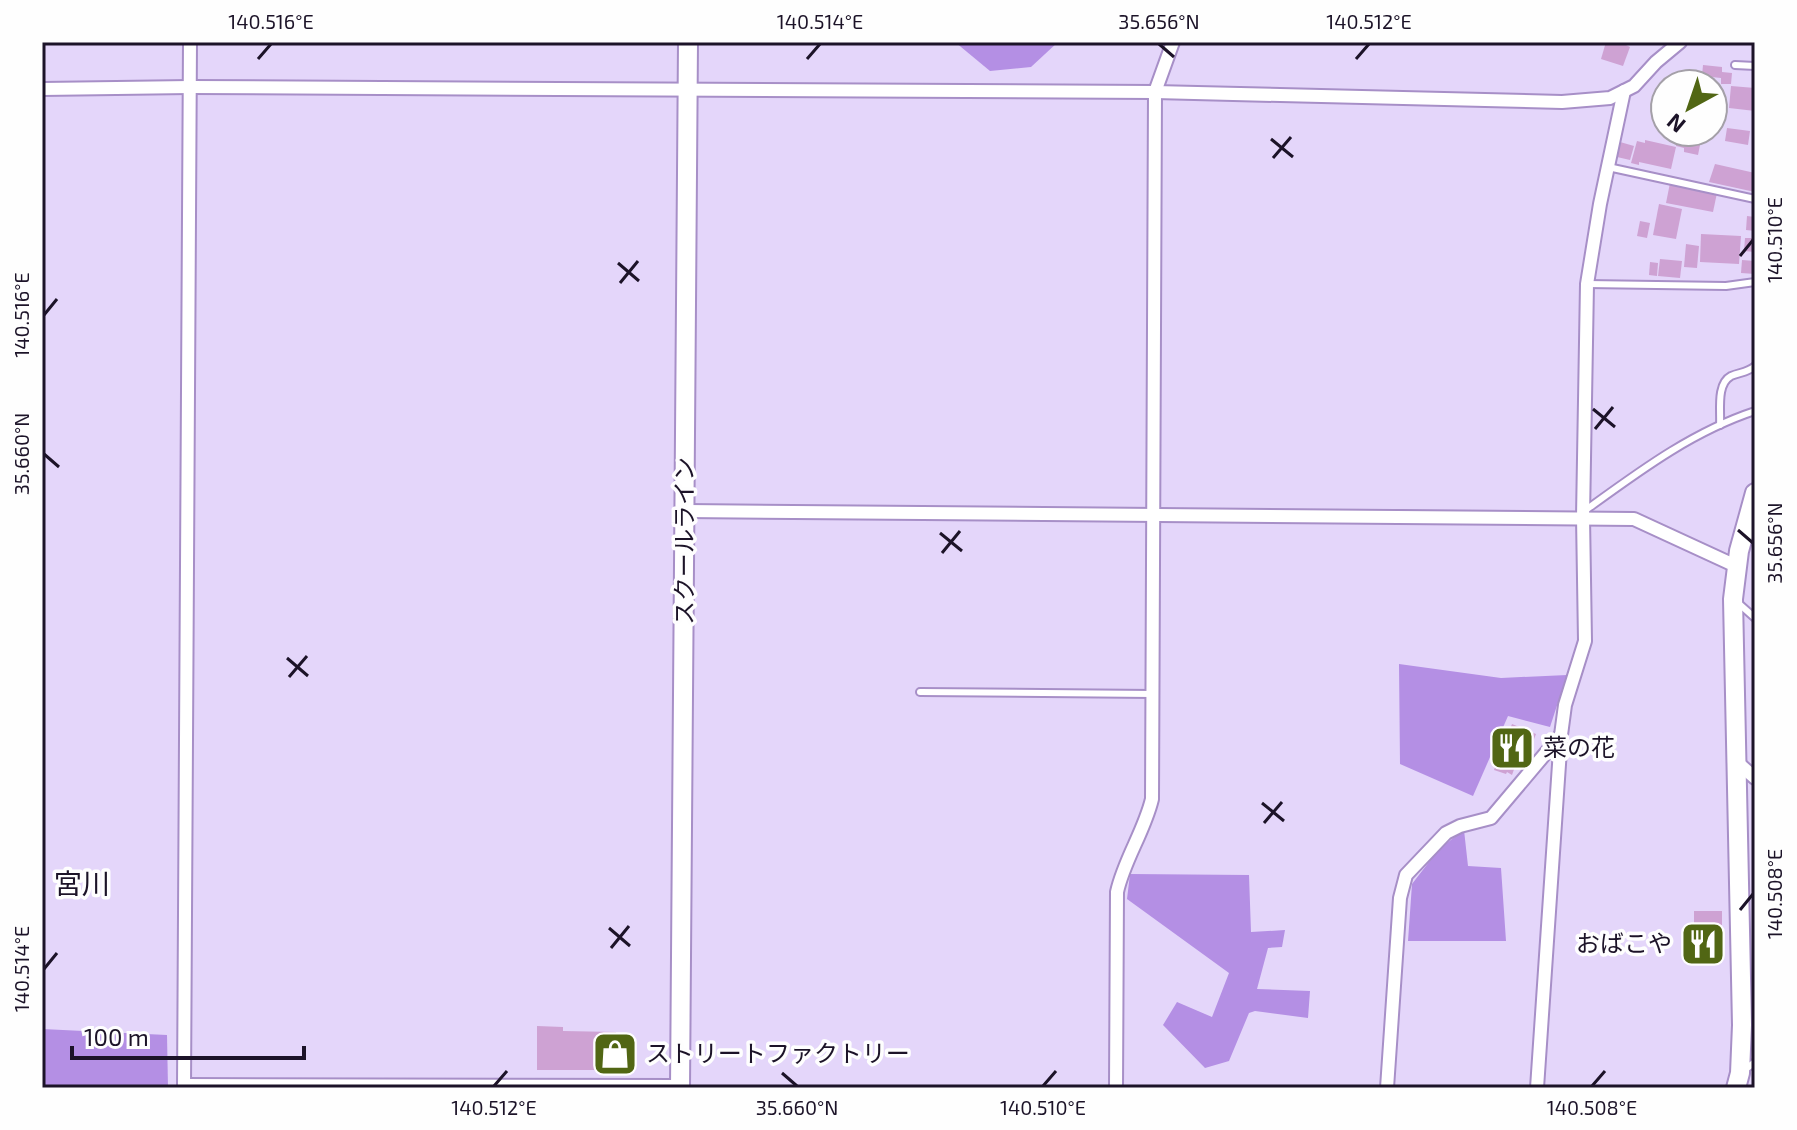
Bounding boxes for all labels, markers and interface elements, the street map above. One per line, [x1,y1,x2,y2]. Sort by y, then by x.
text: 140.516°E [228,9,314,33]
text: 140.514°E [777,9,863,33]
text: 35.656°N [1118,9,1200,33]
text: 140.512°E [1326,9,1412,33]
north arrow [1649,68,1729,148]
text: N [1661,109,1690,139]
text: 140.510°E [1762,197,1786,283]
text: 140.516°E [9,272,33,358]
text: 35.660°N [9,413,33,495]
street label: スクールライン [669,457,698,625]
text: 35.656°N [1762,502,1786,584]
restaurant icon: 菜の花 [1488,724,1536,772]
place label: 菜の花 [1543,732,1615,761]
text: 140.508°E [1762,849,1786,939]
district label: 宮川 [54,866,110,900]
restaurant icon: おばこや [1679,920,1727,968]
text: 140.514°E [9,926,33,1012]
place label: おばこや [1576,928,1672,957]
scale bar [72,1010,304,1060]
text: 100 m [84,1022,149,1051]
shop icon: ストリートファクトリー [591,1030,639,1078]
place label: ストリートファクトリー [646,1038,910,1067]
text: 140.512°E [451,1095,537,1119]
text: 35.660°N [756,1095,838,1119]
text: 140.510°E [1000,1095,1086,1119]
text: 140.508°E [1547,1095,1637,1119]

